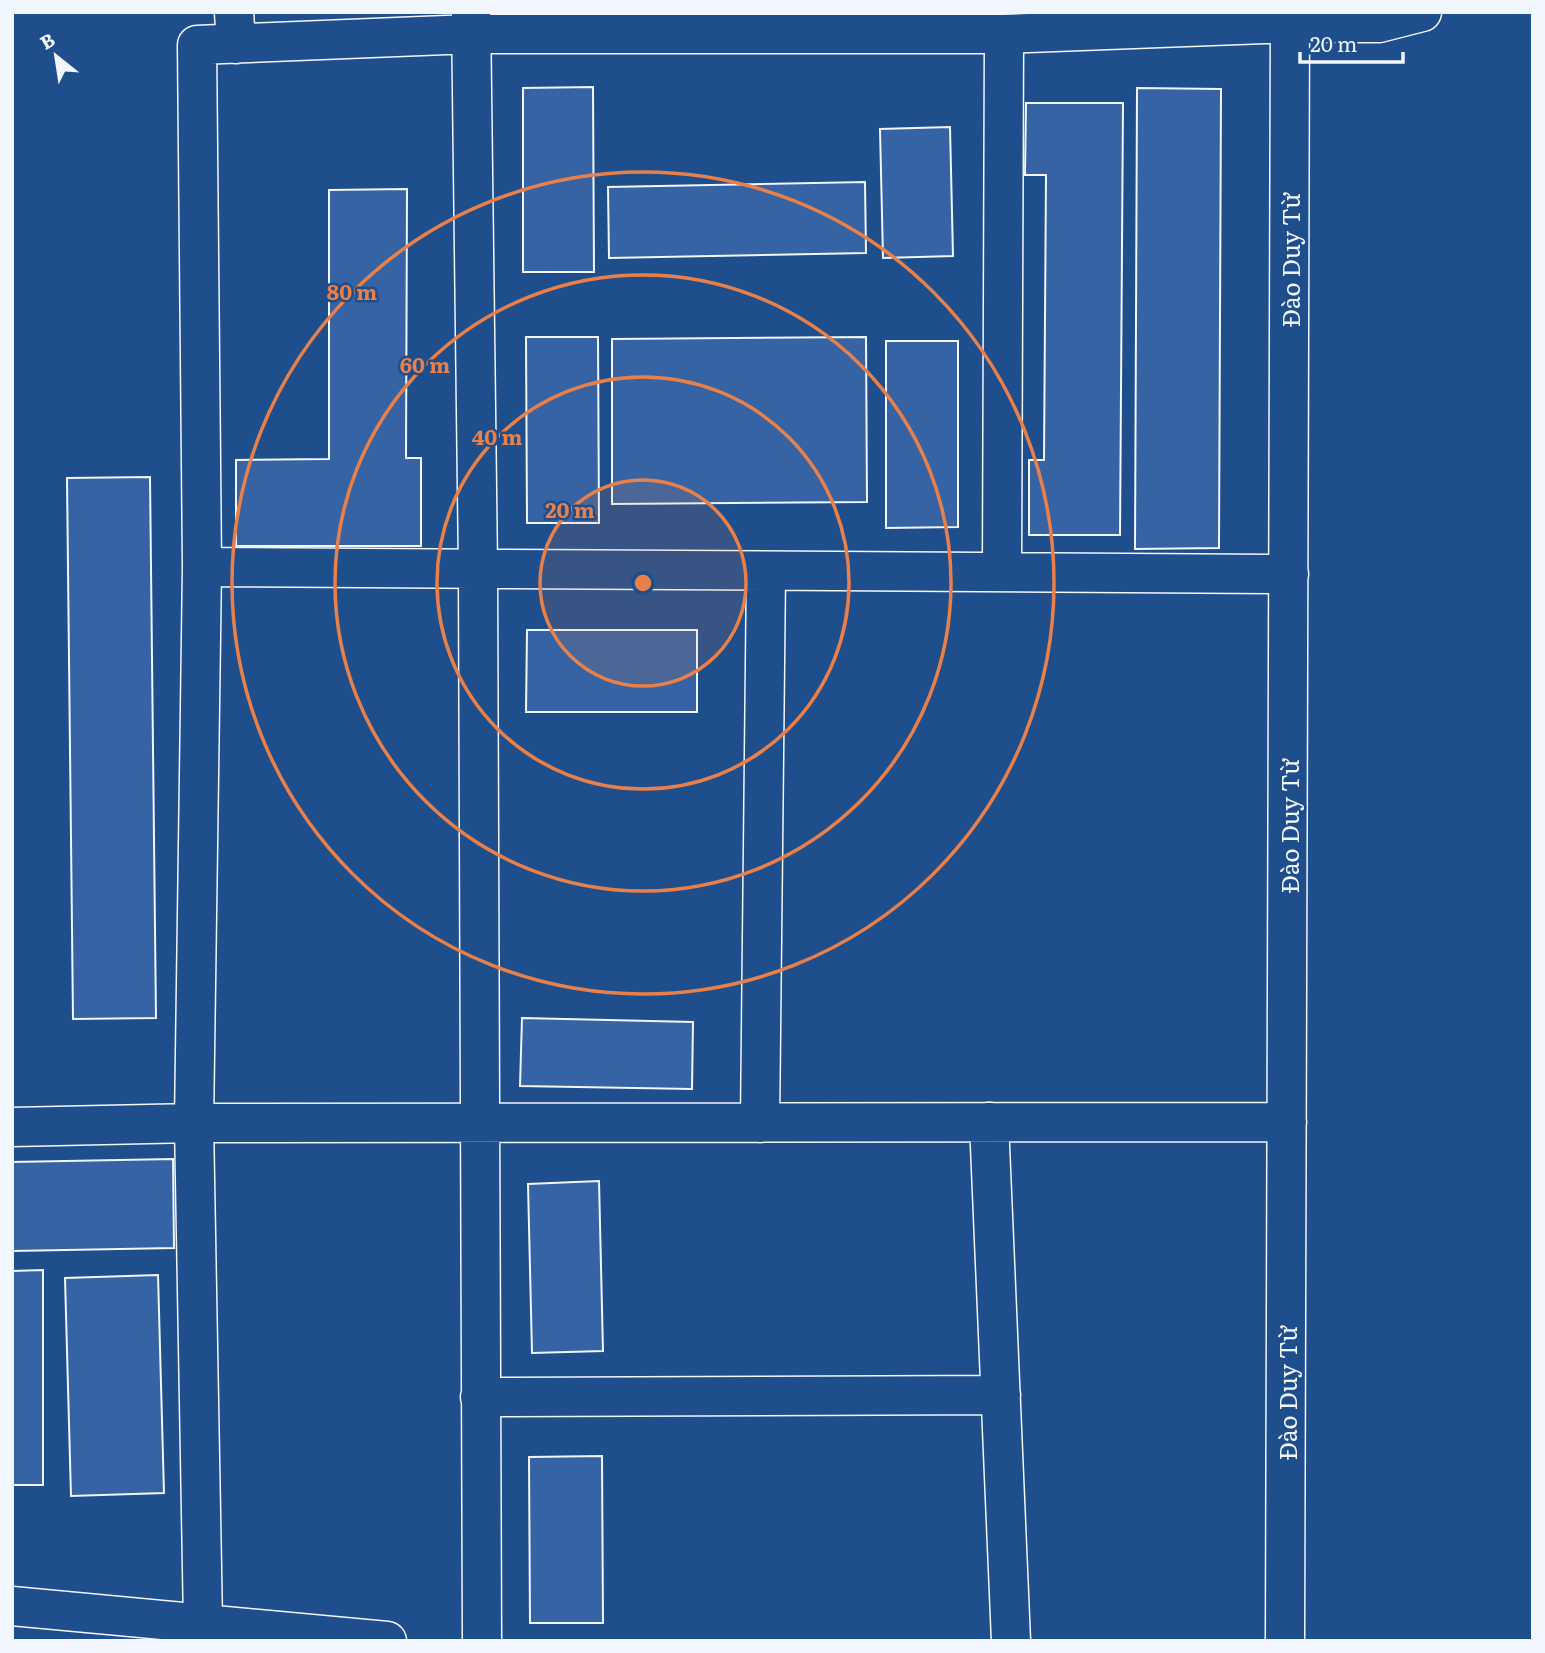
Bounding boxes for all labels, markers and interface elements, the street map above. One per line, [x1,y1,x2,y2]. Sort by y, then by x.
north arrow [21,21,91,91]
scale bar [1300,21,1403,65]
text: B [34,25,60,56]
text: 20 m [1310,27,1357,58]
street label: Đào Duy Từ [1272,192,1307,328]
text: 80 m [327,275,377,306]
text: 60 m [400,348,450,379]
text: 40 m [472,420,522,451]
text: 20 m [545,493,595,524]
centre of rings [631,571,655,595]
street label: Đào Duy Từ [1271,758,1306,894]
street label: Đào Duy Từ [1269,1325,1304,1461]

